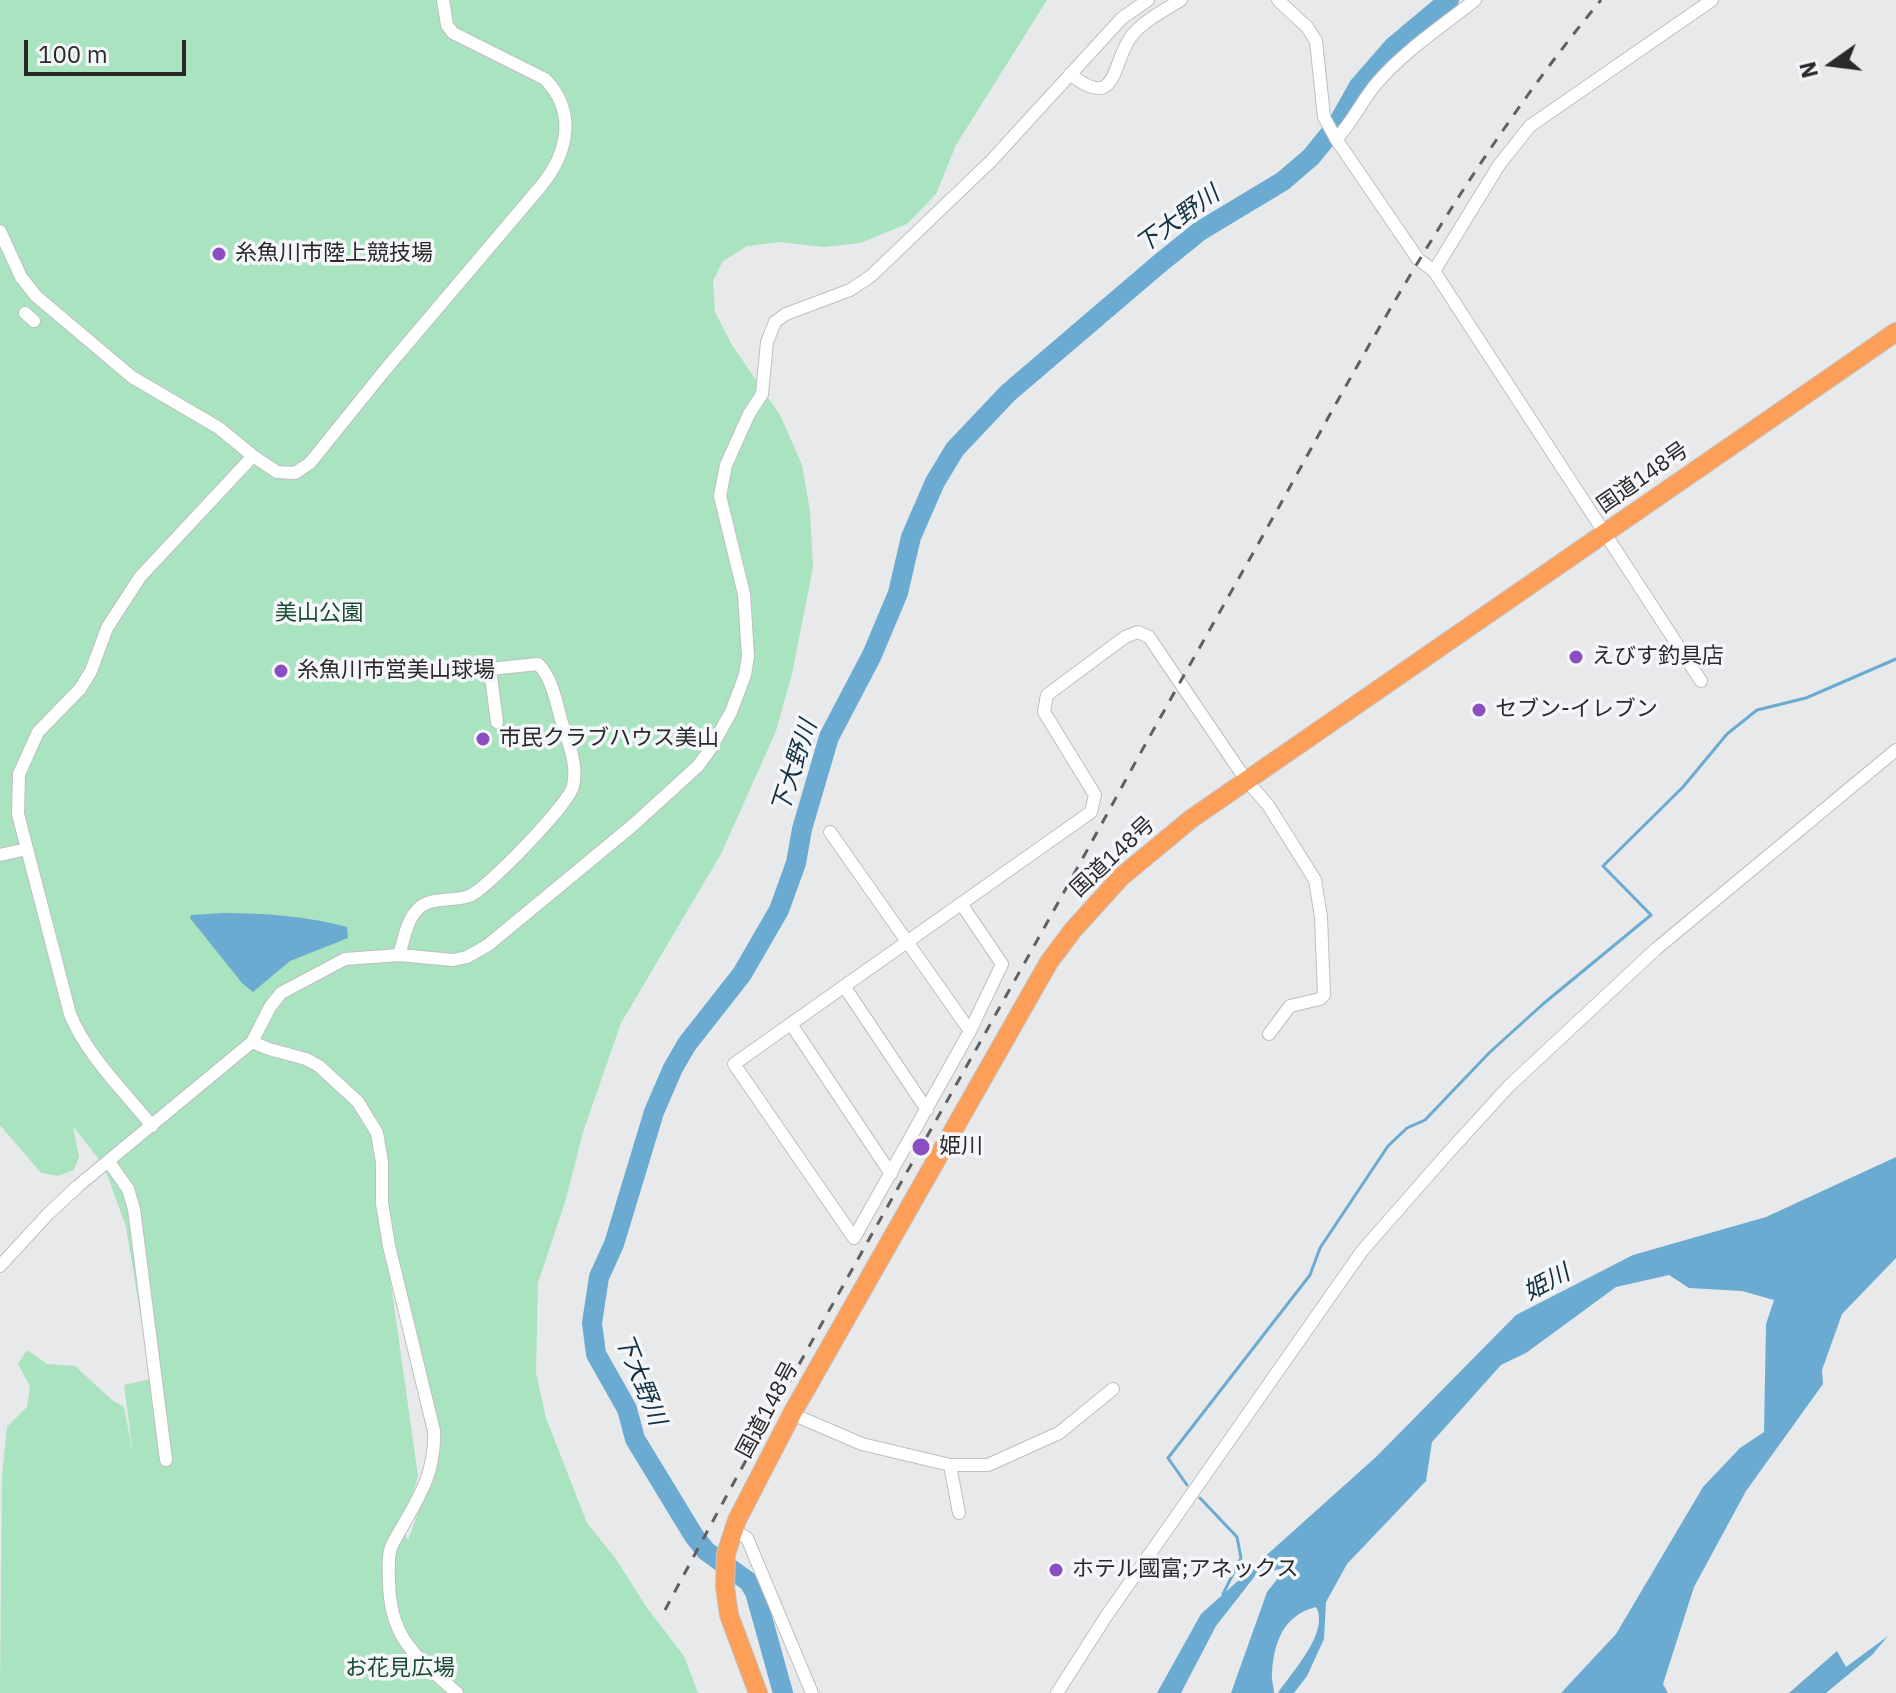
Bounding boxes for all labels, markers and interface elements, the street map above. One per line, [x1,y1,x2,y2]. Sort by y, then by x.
scale bar [28,24,190,74]
north arrow [1792,24,1872,104]
text: 100 m [38,38,108,70]
text: N [1792,59,1824,81]
water label: 下大野川 [1131,180,1225,260]
place label: 糸魚川市陸上競技場 [235,241,433,267]
marker: 糸魚川市陸上競技場 [210,245,228,263]
street label: 国道148号 [1592,437,1694,519]
park label: 美山公園 [275,601,363,627]
place label: えびす釣具店 [1592,644,1724,670]
marker: えびす釣具店 [1567,648,1585,666]
place label: 糸魚川市営美山球場 [297,658,495,684]
marker: 糸魚川市営美山球場 [272,662,290,680]
place label: セブン-イレブン [1495,697,1658,723]
marker: セブン-イレブン [1470,701,1488,719]
water label: 下大野川 [766,717,824,817]
place label: 市民クラブハウス美山 [499,726,719,752]
marker: 市民クラブハウス美山 [474,730,492,748]
street label: 国道148号 [1065,811,1161,903]
place label: 姫川 [939,1134,983,1160]
marker: 姫川 [910,1136,932,1158]
water label: 姫川 [1519,1259,1575,1307]
water label: 下大野川 [609,1330,671,1430]
street label: 国道148号 [732,1357,804,1463]
place label: ホテル國富;アネックス [1072,1557,1298,1583]
marker: ホテル國富;アネックス [1047,1561,1065,1579]
park label: お花見広場 [345,1656,455,1682]

